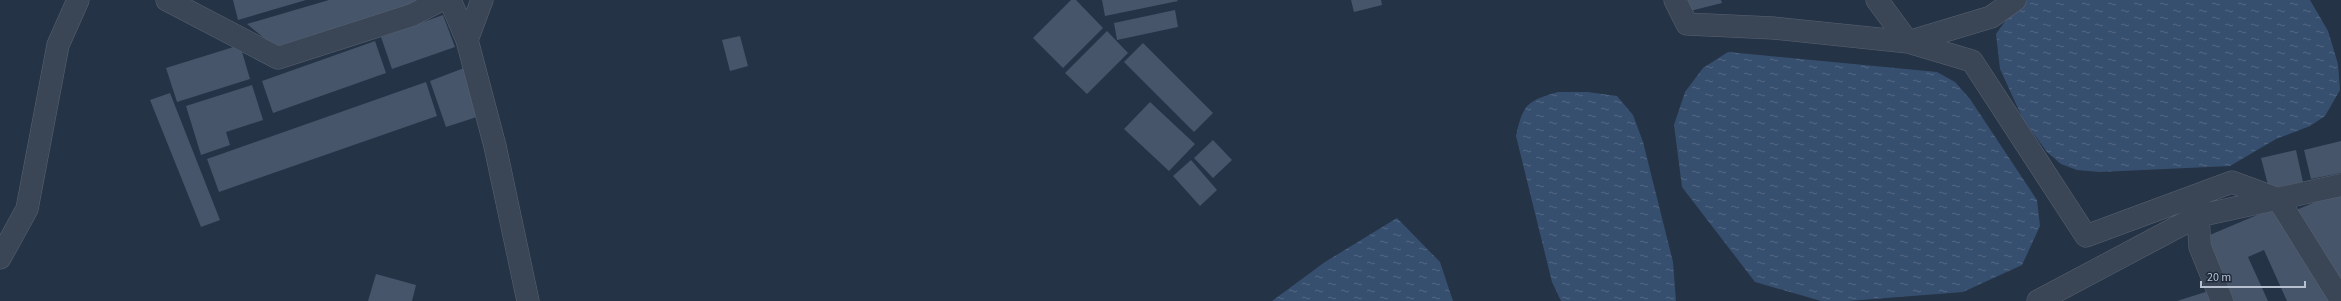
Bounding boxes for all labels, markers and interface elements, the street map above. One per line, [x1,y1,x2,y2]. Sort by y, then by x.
scale bar [2201,263,2305,289]
text: 20 m [2207,269,2231,286]

